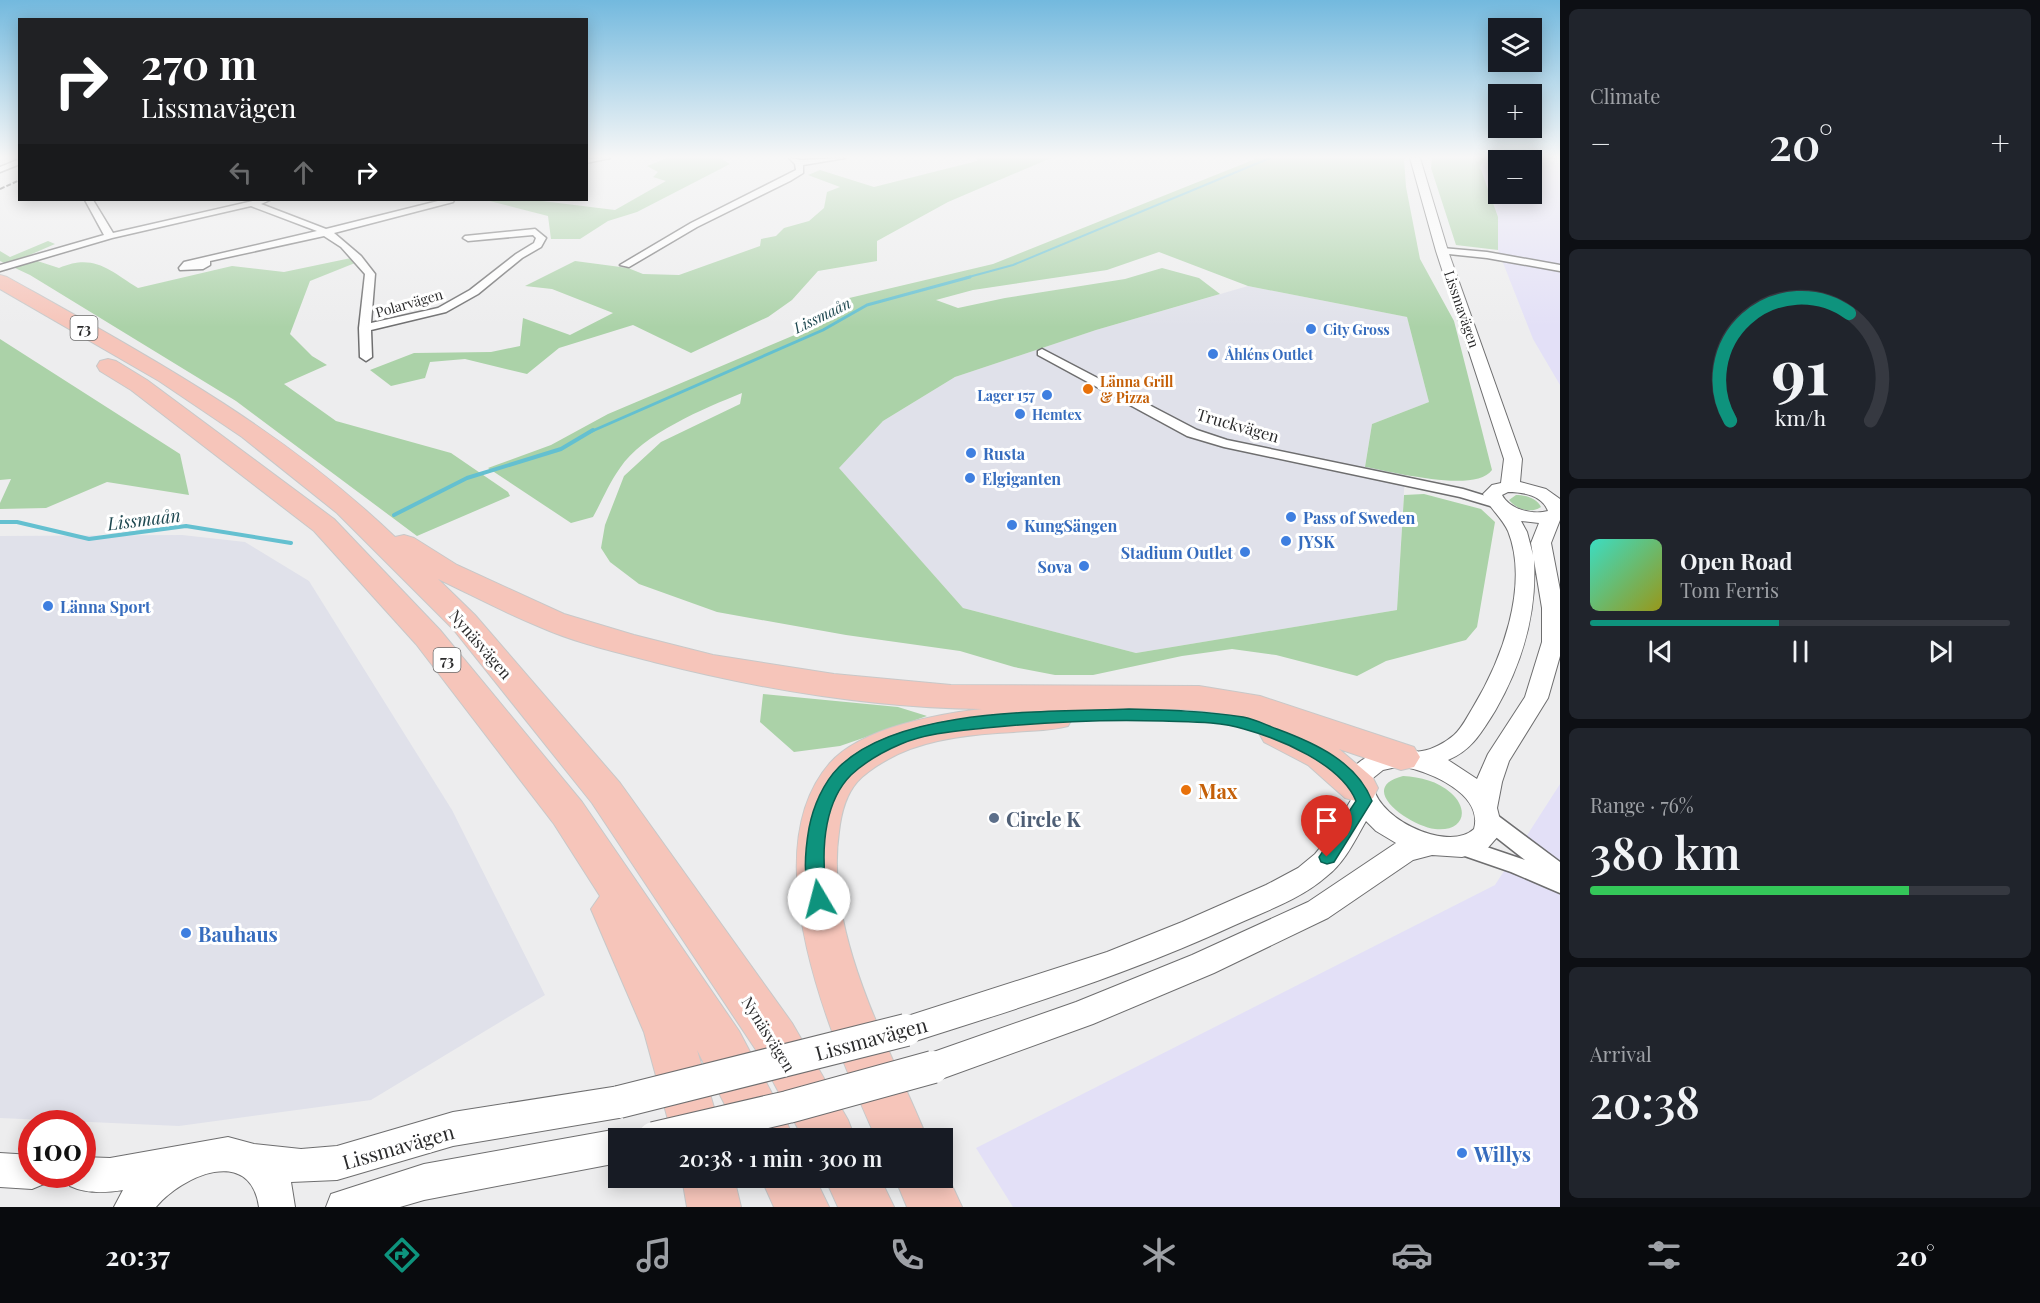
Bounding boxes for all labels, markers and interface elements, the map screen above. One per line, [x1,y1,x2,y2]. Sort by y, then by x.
map controls [1488,18,1542,204]
button: layers [1488,18,1542,72]
text: 270 m [141,35,257,91]
icon: right [42,42,120,120]
text: Climate [1590,82,1660,109]
button: + [1488,84,1542,138]
text: Lissmavägen [141,89,296,125]
text: 20° [1769,112,1833,172]
text: − [1590,120,1611,164]
text: + [1991,120,2010,164]
button: − [1488,150,1542,204]
icon: left [224,156,257,189]
icon: ahead [287,156,320,189]
icon: right [350,156,383,189]
street label: Lissmavägen [1440,268,1484,351]
street label: Polarvägen [373,284,445,322]
water label: Lissmaån [789,293,854,338]
road number: 73 [70,316,98,340]
place label: City Gross [1323,320,1390,339]
marker: City Gross [1304,322,1318,336]
text: 91 [1771,327,1829,411]
place label: Åhléns Outlet [1224,345,1313,364]
marker: Åhléns Outlet [1206,347,1220,361]
place label: Länna Grill & Pizza [1100,372,1174,407]
marker: Länna Grill & Pizza [1081,382,1095,396]
place label: Lager 157 [977,386,1036,405]
marker: Lager 157 [1040,388,1054,402]
street label: Truckvägen [1194,403,1282,447]
text: km/h [1774,403,1826,431]
place label: Hemtex [1032,405,1082,424]
marker: Hemtex [1013,407,1027,421]
place label: Rusta [983,443,1026,464]
marker: Rusta [964,446,978,460]
place label: Elgiganten [982,468,1061,489]
marker: Elgiganten [963,471,977,485]
water label: Lissmaån [105,503,182,536]
place label: Pass of Sweden [1303,507,1415,528]
marker: Pass of Sweden [1284,510,1298,524]
place label: KungSängen [1024,515,1117,536]
marker: KungSängen [1005,518,1019,532]
place label: JYSK [1297,531,1335,552]
marker: JYSK [1279,534,1293,548]
place label: Stadium Outlet [1121,542,1233,563]
marker: Stadium Outlet [1238,545,1252,559]
text: Open Road [1680,546,1792,576]
place label: Sova [1038,556,1073,577]
marker: Sova [1077,559,1091,573]
text: Tom Ferris [1680,576,1779,603]
place label: Länna Sport [60,596,151,617]
marker: Länna Sport [41,599,55,613]
street label: Nynäsvägen [445,605,517,683]
icon: previous [1644,635,1677,668]
icon: pause [1784,635,1817,668]
icon: next [1924,635,1957,668]
road number: 73 [434,648,460,672]
place label: Max [1198,777,1238,804]
marker: Max [1179,783,1193,797]
text: Range · 76% [1590,791,1694,818]
pin [1301,795,1352,857]
icon: arrive [1310,804,1343,837]
place label: Circle K [1006,805,1081,832]
marker: Circle K [987,811,1001,825]
text: 380 km [1590,821,1741,881]
position arrow [787,867,851,931]
place label: Bauhaus [198,920,278,947]
marker: Bauhaus [179,926,193,940]
street label: Nynäsvägen [737,992,801,1076]
street label: Lissmavägen [812,1010,930,1066]
text: Arrival [1590,1040,1652,1067]
text: 20:38 [1590,1070,1700,1130]
speed limit sign: 100 [18,1110,96,1188]
street label: Lissmavägen [339,1117,457,1175]
place label: Willys [1473,1140,1531,1167]
text: 20:38 · 1 min · 300 m [679,1143,882,1173]
marker: Willys [1455,1146,1469,1160]
icon: directions [381,1234,423,1276]
icon: music [633,1234,675,1276]
icon: phone [886,1234,928,1276]
icon: climate [1138,1234,1180,1276]
icon: car [1391,1234,1433,1276]
icon: filters [1643,1234,1685,1276]
text: 20:37 [105,1237,170,1273]
text: 20° [1896,1237,1935,1273]

